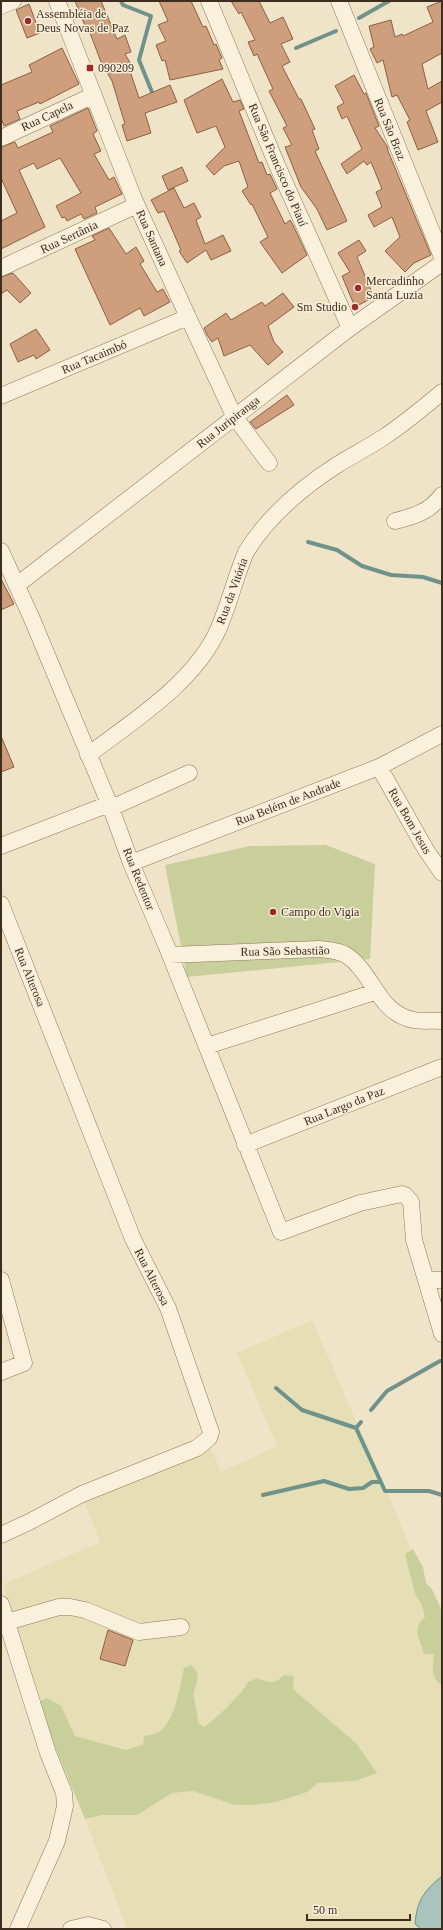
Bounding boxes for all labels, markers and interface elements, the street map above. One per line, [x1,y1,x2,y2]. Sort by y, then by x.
place label: Assembléia de Deus Novas de Paz [36,7,129,35]
marker: Assembléia de Deus Novas de Paz [23,16,33,26]
place label: 090209 [98,61,134,75]
marker: 090209 [85,63,95,73]
street label: Rua São Braz [371,96,409,162]
street label: Rua Capela [19,98,76,134]
street label: Rua São Francisco do Piauí [246,101,311,229]
street label: Rua Santana [133,208,171,269]
street label: Rua Sertânia [38,217,100,256]
place label: Mercadinho Santa Luzia [366,274,424,302]
marker: Mercadinho Santa Luzia [353,283,363,293]
place label: Sm Studio [297,300,347,314]
marker: Sm Studio [350,302,360,312]
street label: Rua Tacaimbó [59,337,129,377]
street label: Rua Juripiranga [194,393,263,451]
street label: Rua da Vitória [213,555,251,626]
street label: Rua Belém de Andrade [233,775,343,829]
street label: Rua Bom Jesus [385,785,435,857]
street label: Rua Redentor [120,846,158,912]
place label: Campo do Vigia [281,905,360,919]
marker: Campo do Vigia [268,907,278,917]
street label: Rua São Sebastião [240,943,330,959]
street label: Rua Alterosa [12,945,48,1009]
street label: Rua Largo da Paz [302,1084,386,1128]
street label: Rua Alterosa [132,1246,173,1309]
scale bar [307,1896,410,1922]
text: 50 m [313,1903,338,1917]

